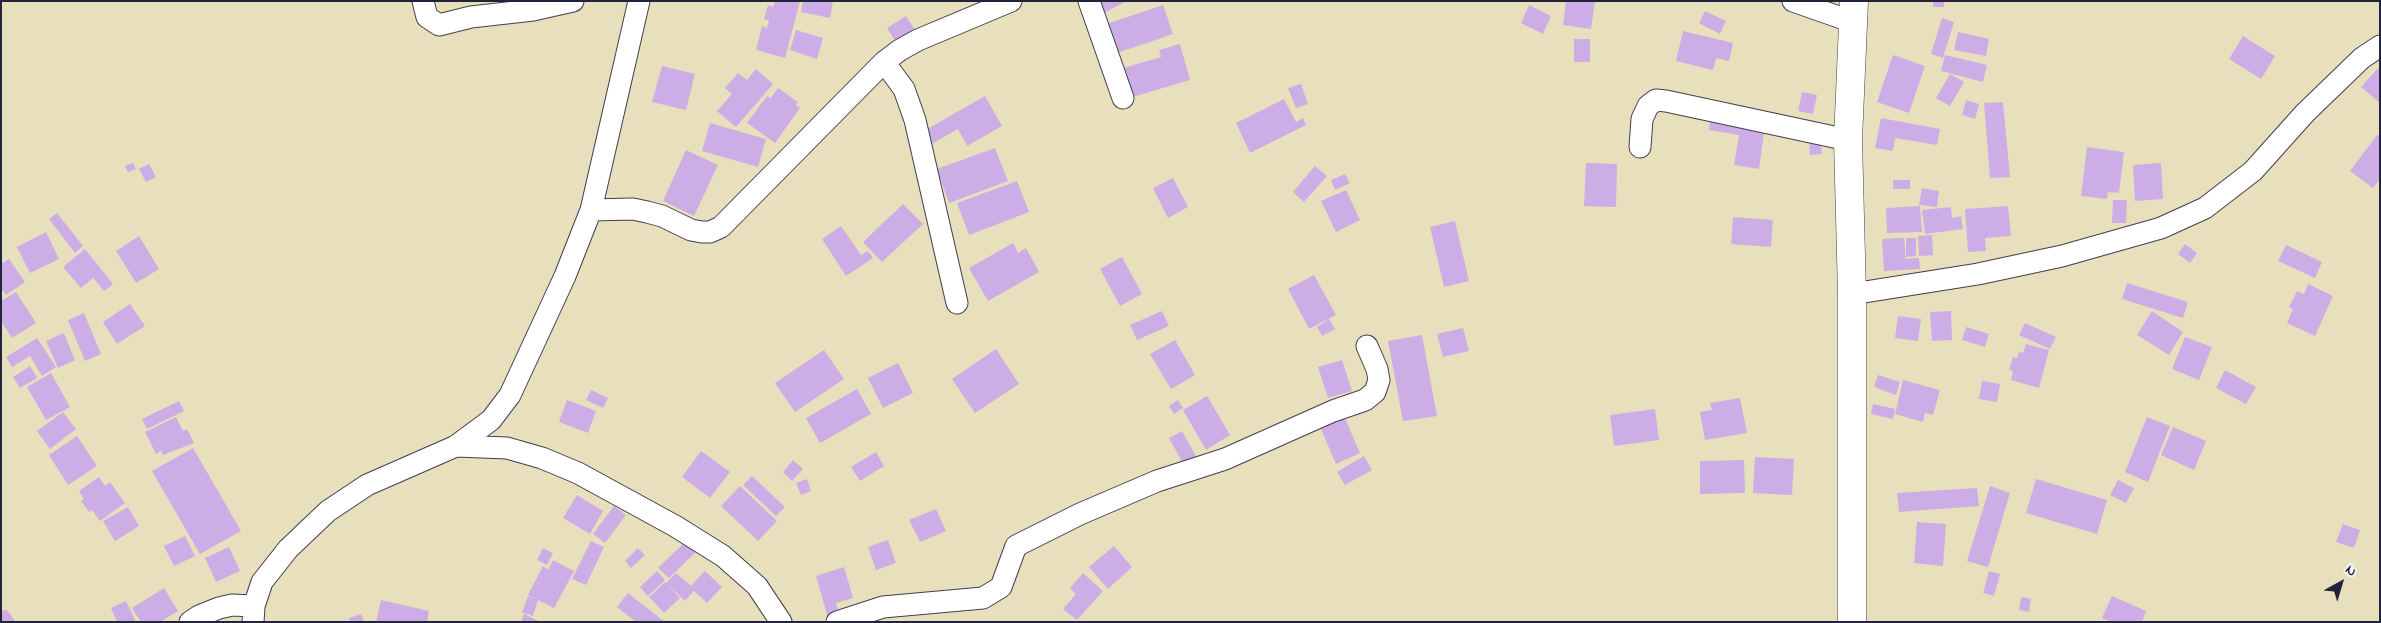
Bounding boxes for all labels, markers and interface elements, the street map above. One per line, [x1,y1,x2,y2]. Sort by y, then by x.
north arrow [2316,558,2366,608]
text: N [2340,560,2361,582]

